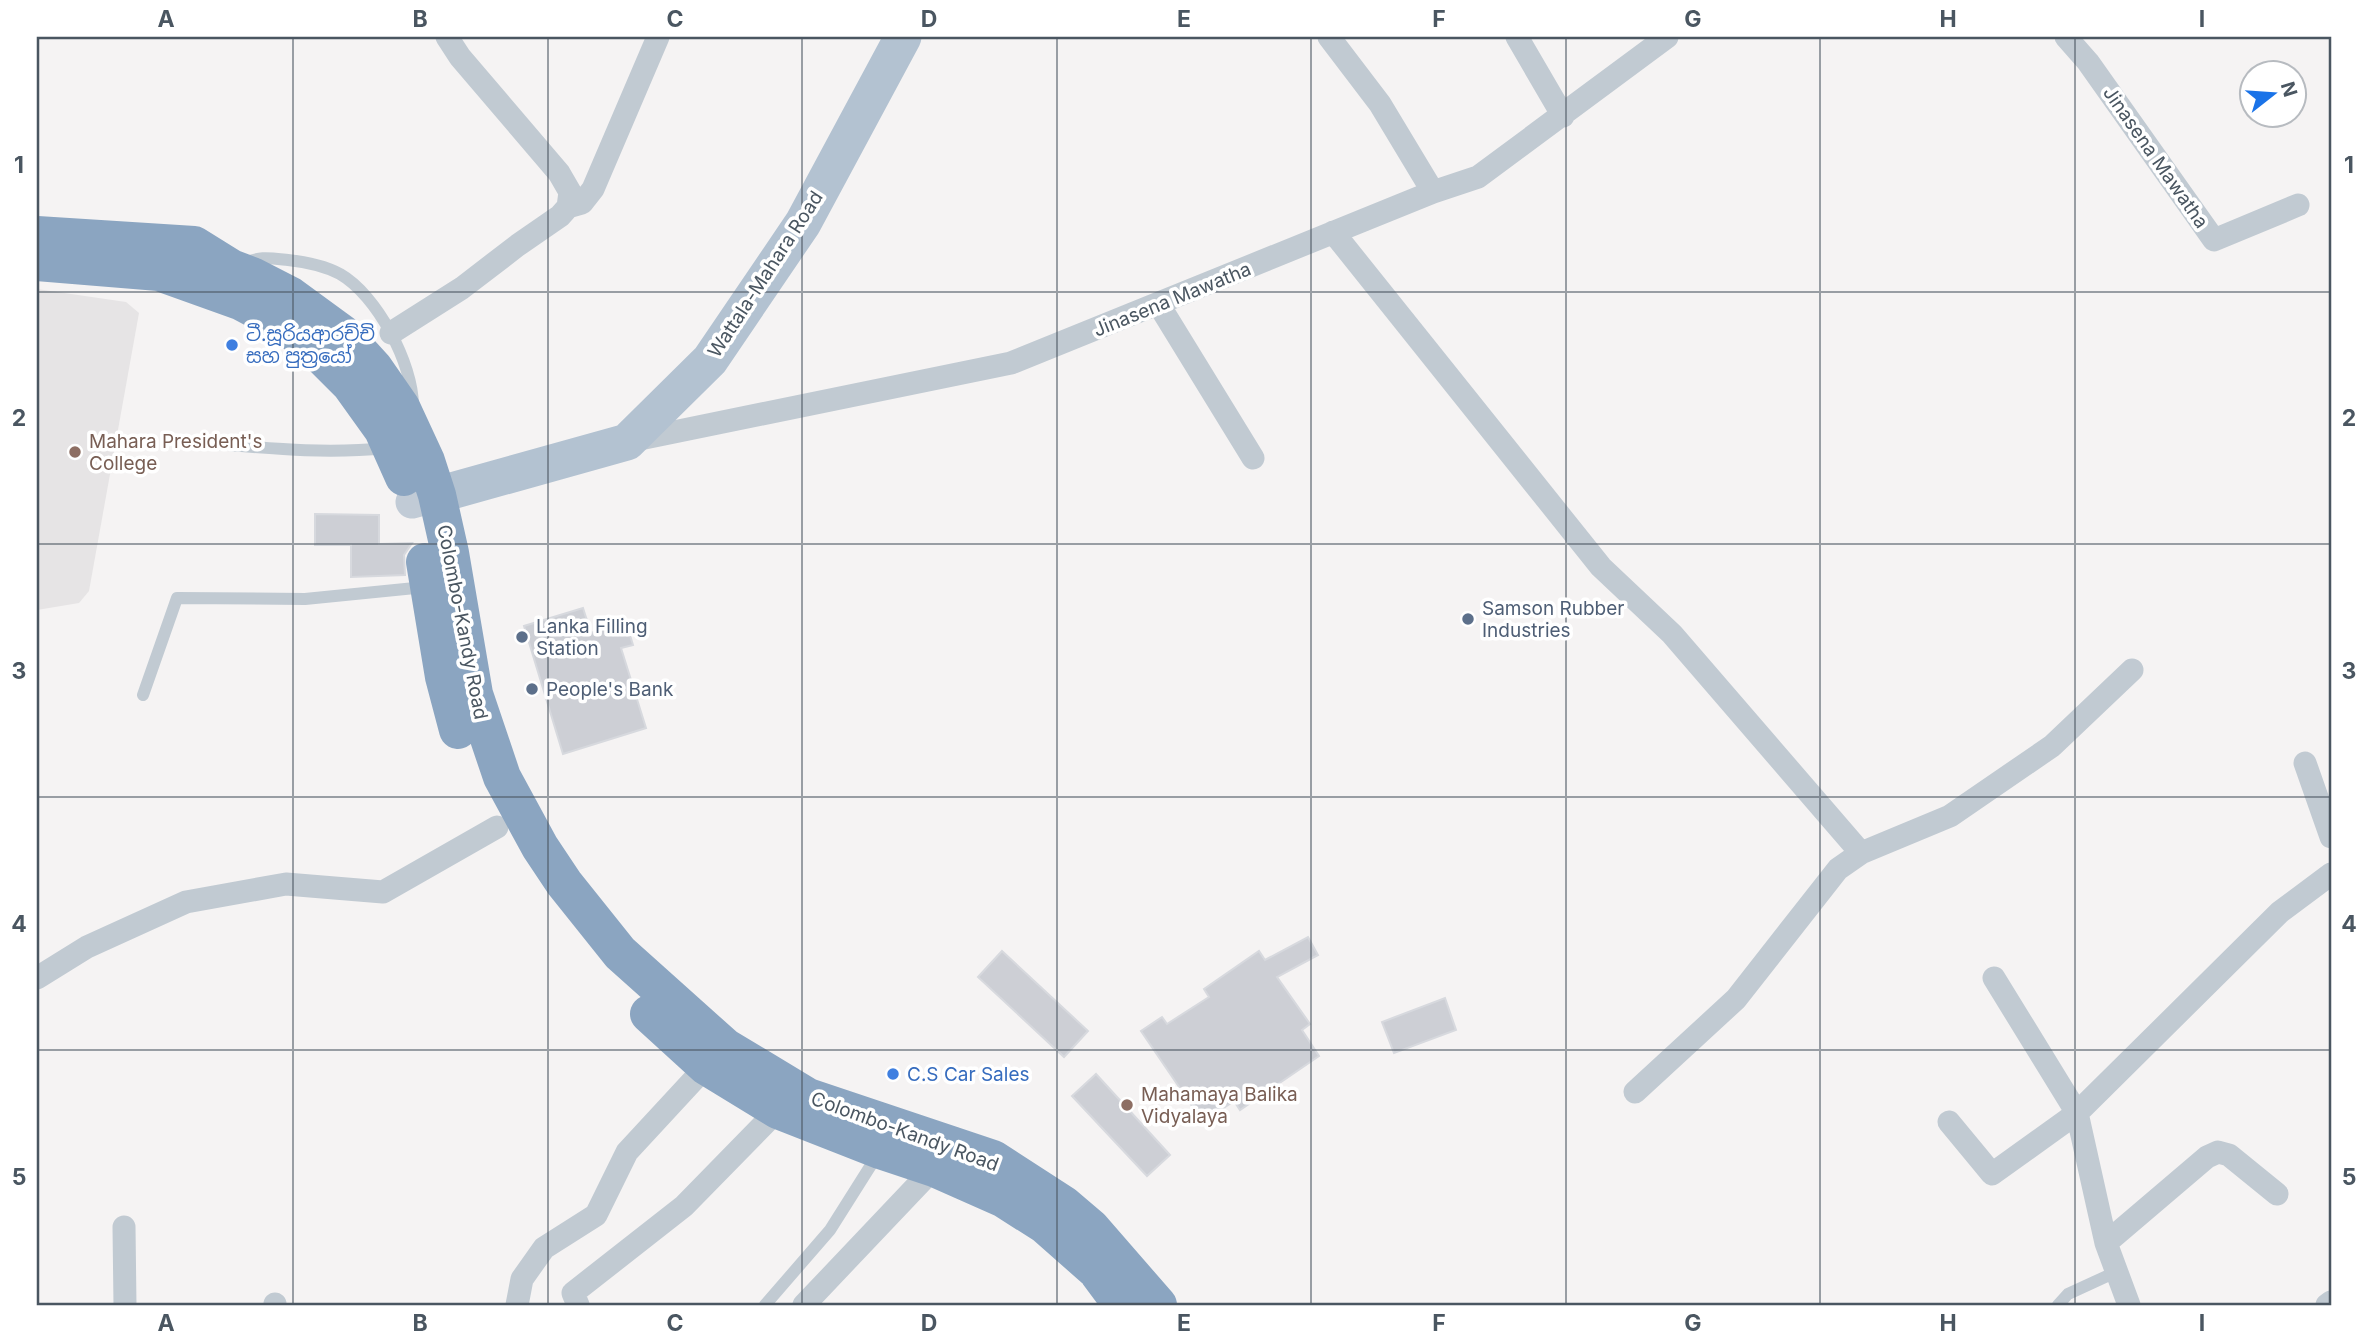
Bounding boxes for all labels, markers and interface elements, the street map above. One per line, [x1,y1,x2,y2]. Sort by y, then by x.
text: A [157,5,175,33]
text: B [412,5,428,33]
text: C [666,5,684,33]
text: D [921,5,937,33]
text: E [1177,5,1191,33]
text: F [1432,5,1446,33]
text: G [1684,5,1702,33]
text: H [1939,5,1957,33]
text: I [2199,5,2205,33]
north arrow [2238,60,2308,130]
text: N [2276,79,2302,99]
street label: Jinasena Mawatha [2098,82,2213,233]
text: 1 [14,151,24,179]
text: 1 [2344,151,2354,179]
street label: Wattala-Mahara Road [703,187,828,362]
street label: Jinasena Mawatha [1090,257,1254,342]
place label: ටී.සූරියආරච්චි සහ පුත්‍රයෝ [246,322,375,368]
marker: ටී.සූරියආරච්චි සහ පුත්‍රයෝ [224,337,240,353]
text: 2 [12,404,26,432]
text: 2 [2342,404,2356,432]
place label: Mahara President's College [89,430,262,475]
marker: Mahara President's College [67,444,83,460]
street label: Colombo-Kandy Road [432,523,493,721]
place label: Samson Rubber Industries [1482,597,1624,642]
marker: Samson Rubber Industries [1460,611,1476,627]
place label: Lanka Filling Station [536,615,648,660]
marker: Lanka Filling Station [514,629,530,645]
text: 3 [12,657,26,685]
text: 3 [2342,657,2356,685]
place label: People's Bank [546,678,674,701]
marker: People's Bank [524,681,540,697]
text: 4 [11,910,27,938]
text: 4 [2341,910,2357,938]
place label: C.S Car Sales [907,1063,1030,1086]
marker: C.S Car Sales [885,1066,901,1082]
place label: Mahamaya Balika Vidyalaya [1141,1083,1298,1128]
street label: Colombo-Kandy Road [808,1087,1002,1176]
marker: Mahamaya Balika Vidyalaya [1119,1097,1135,1113]
text: 5 [12,1163,26,1191]
text: 5 [2342,1163,2356,1191]
text: A [157,1309,175,1337]
text: B [412,1309,428,1337]
text: C [666,1309,684,1337]
text: D [921,1309,937,1337]
text: E [1177,1309,1191,1337]
text: F [1432,1309,1446,1337]
text: G [1684,1309,1702,1337]
text: H [1939,1309,1957,1337]
text: I [2199,1309,2205,1337]

